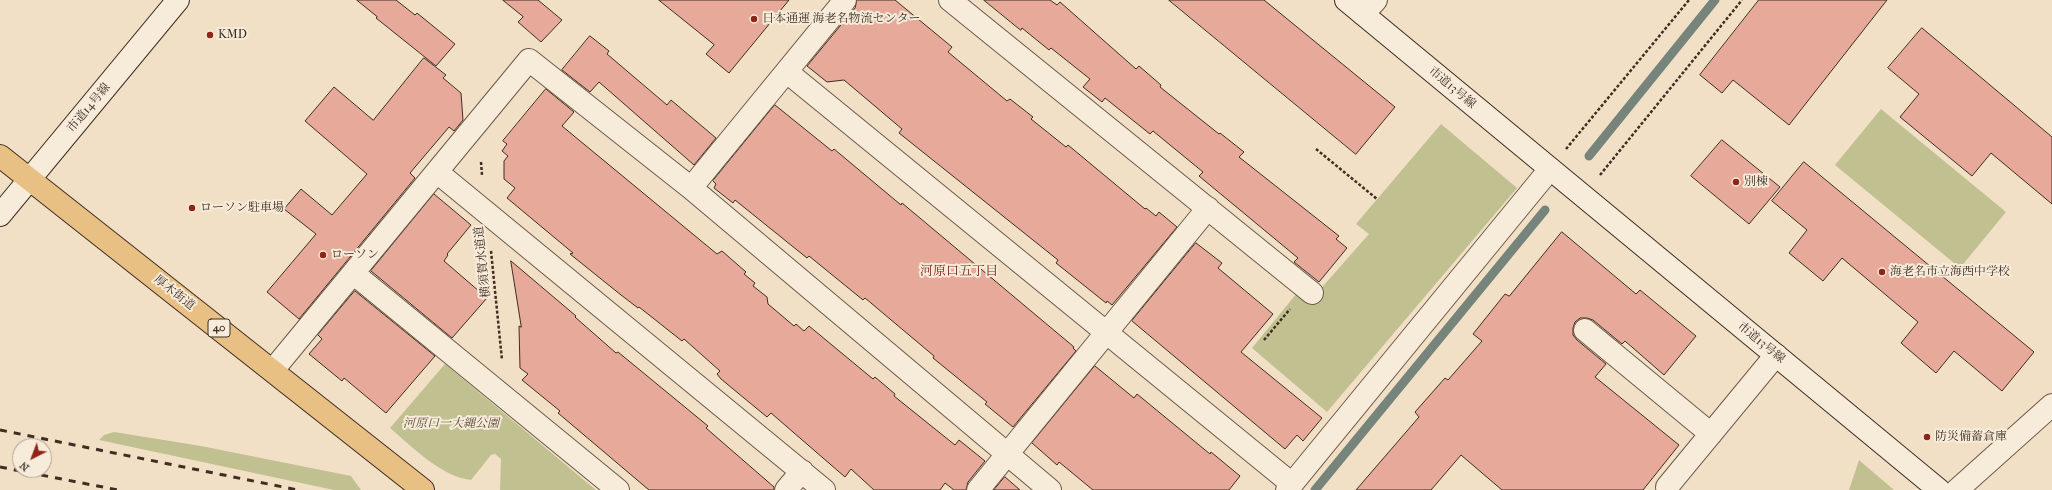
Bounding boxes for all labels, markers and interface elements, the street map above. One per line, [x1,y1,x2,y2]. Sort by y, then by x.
place label: 日本通運 海老名物流センター [762,12,921,26]
marker: 日本通運 海老名物流センター [749,14,759,24]
place label: KMD [218,28,247,42]
marker: KMD [205,30,215,40]
street label: 市道13号線 [1425,64,1479,112]
street label: 市道14号線 [64,81,114,135]
place label: 別棟 [1744,175,1768,189]
marker: 別棟 [1731,177,1741,187]
place label: ローソン駐車場 [200,201,284,215]
marker: ローソン駐車場 [187,203,197,213]
street label: 横須賀水道道 [472,225,494,299]
place label: ローソン [331,248,379,262]
marker: ローソン [318,250,328,260]
district label: 河原口五丁目 [920,264,998,280]
place label: 海老名市立海西中学校 [1890,265,2010,279]
marker: 海老名市立海西中学校 [1877,267,1887,277]
street label: 厚木街道 [151,273,197,313]
road number: 40 [208,319,230,337]
street label: 市道13号線 [1734,319,1788,367]
park label: 河原口一大縄公園 [403,417,499,431]
place label: 防災備蓄倉庫 [1935,430,2007,444]
marker: 防災備蓄倉庫 [1922,432,1932,442]
north arrow [12,438,52,478]
text: N [17,459,32,474]

